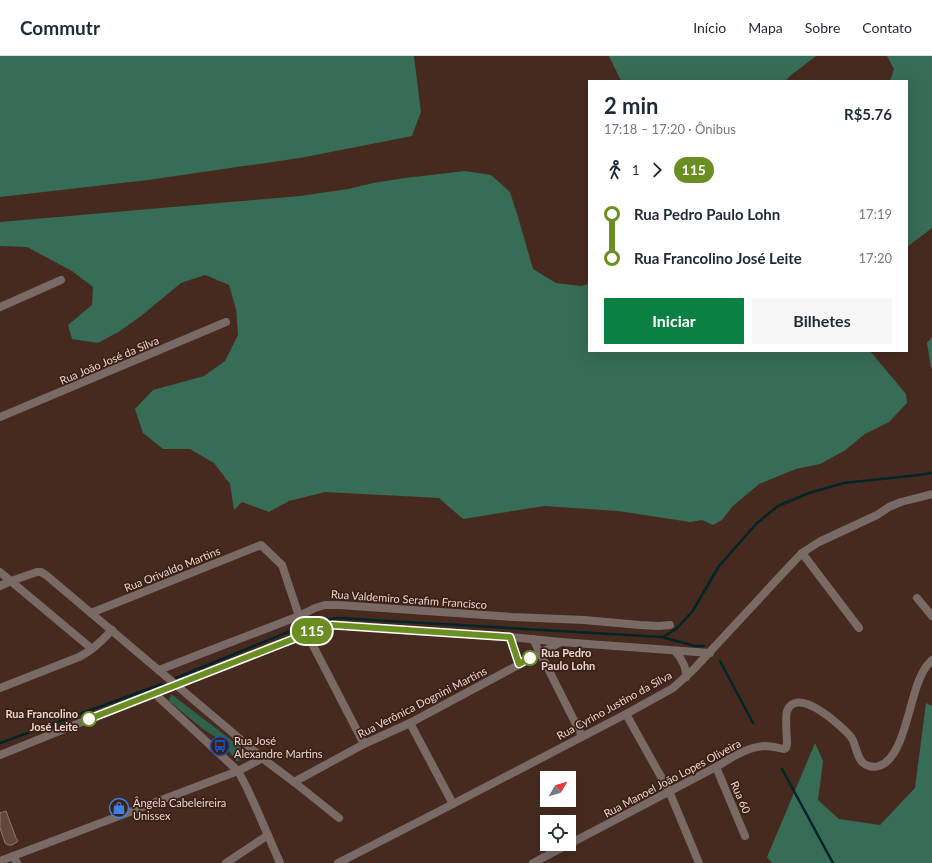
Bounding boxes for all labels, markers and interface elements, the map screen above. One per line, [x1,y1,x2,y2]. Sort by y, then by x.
text: Commutr [20,16,100,39]
text: Início [693,19,726,36]
text: Mapa [748,19,783,36]
text: Sobre [805,19,840,36]
text: Contato [862,19,912,36]
text: 2 min [604,92,659,119]
text: R$5.76 [844,105,892,123]
text: 17:18 – 17:20 · Ônibus [604,121,736,137]
icon: walk [604,159,626,181]
icon: forward [646,159,668,181]
text: 115 [682,161,706,178]
text: 1 [632,162,640,178]
text: Rua Pedro Paulo Lohn [634,205,780,223]
text: 17:19 [859,206,892,222]
text: Rua Francolino José Leite [634,249,802,267]
text: 17:20 [859,250,892,266]
button: Iniciar [604,298,744,344]
button: Bilhetes [752,298,892,344]
street label: Rua João José da Silva [58,333,160,387]
street label: Rua Orivaldo Martins [122,544,222,594]
street label: Rua Valdemiro Serafim Francisco [331,587,487,611]
line badge: 115 [289,618,335,644]
text: 115 [300,622,324,639]
place label: Rua Pedro Paulo Lohn [541,646,595,672]
marker: Rua Pedro Paulo Lohn [522,650,538,666]
street label: Rua Verônica Dognini Martins [355,664,489,740]
street label: Rua Cyrino Justino da Silva [554,668,674,742]
place label: Rua Francolino José Leite [6,707,78,733]
marker: Rua Francolino José Leite [81,711,97,727]
place label: Rua José Alexandre Martins [234,734,323,760]
bus stop icon: Rua José Alexandre Martins [209,735,231,757]
street label: Rua Manoel João Lopes Oliveira [601,736,743,820]
north arrow [540,771,576,807]
map controls [540,771,576,851]
street label: Rua 60 [728,779,754,816]
place label: Ângela Cabeleireira Unissex [133,796,226,822]
shop icon: Ângela Cabeleireira Unissex [108,797,130,819]
button: locate [540,815,576,851]

